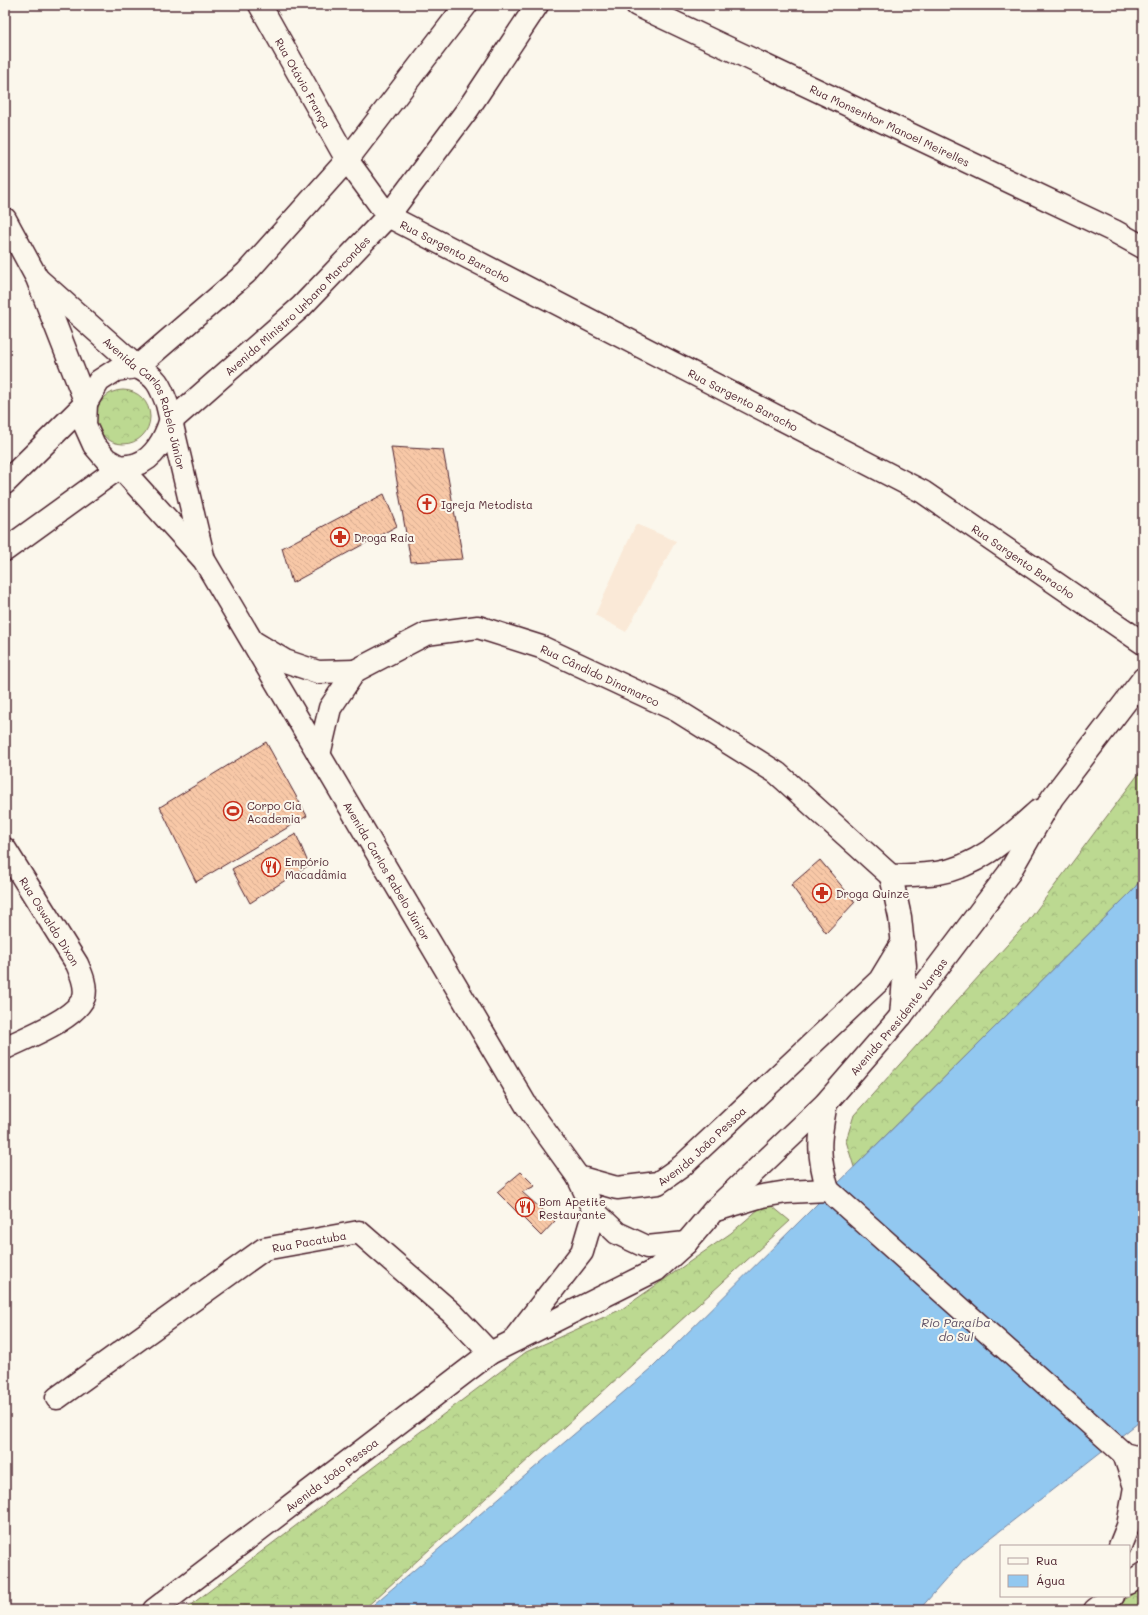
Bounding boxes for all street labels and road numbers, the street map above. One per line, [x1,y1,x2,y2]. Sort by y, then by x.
street label: Rua Otávio França [272,35,335,131]
street label: Rua Monsenhor Manoel Meirelles [808,81,973,169]
street label: Rua Sargento Baracho [398,216,513,286]
street label: Avenida Ministro Urbano Marcondes [221,232,373,378]
street label: Avenida Carlos Rabelo Júnior [100,333,190,471]
street label: Rua Sargento Baracho [686,365,801,434]
street label: Rua Sargento Baracho [969,520,1078,602]
street label: Rua Cândido Dinamarco [538,640,663,709]
street label: Avenida Carlos Rabelo Júnior [341,799,434,943]
street label: Rua Oswaldo Dixon [17,874,84,968]
street label: Avenida Presidente Vargas [846,954,950,1078]
street label: Avenida João Pessoa [654,1103,749,1189]
street label: Rua Pacatuba [271,1227,348,1255]
street label: Avenida João Pessoa [282,1434,381,1515]

